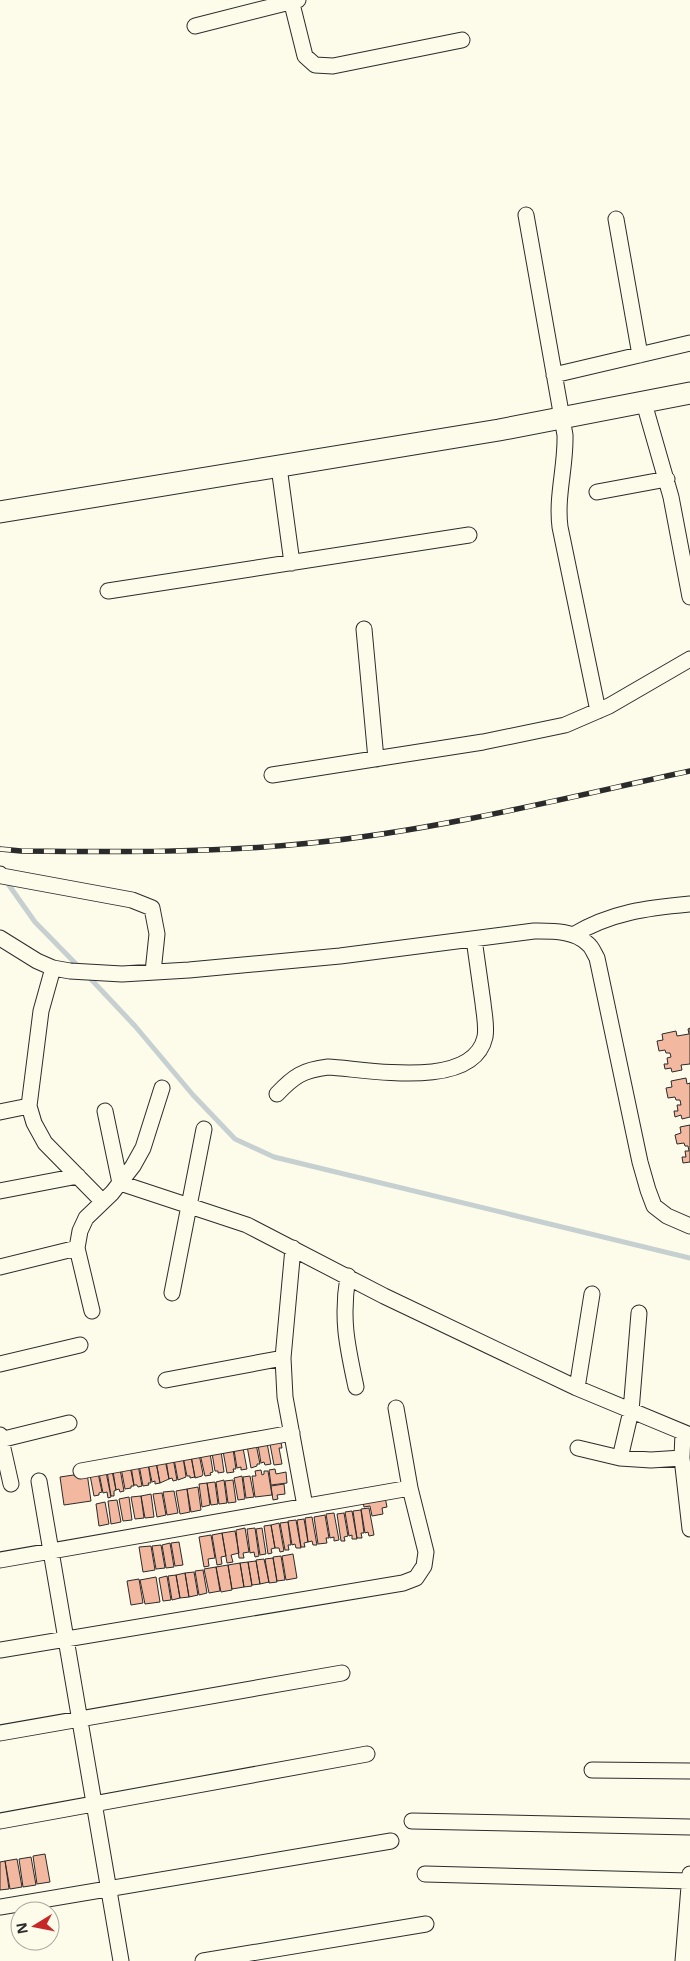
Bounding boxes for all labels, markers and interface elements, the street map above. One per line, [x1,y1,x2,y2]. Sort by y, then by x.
north arrow [10,1901,60,1951]
text: N [11,1921,32,1936]

